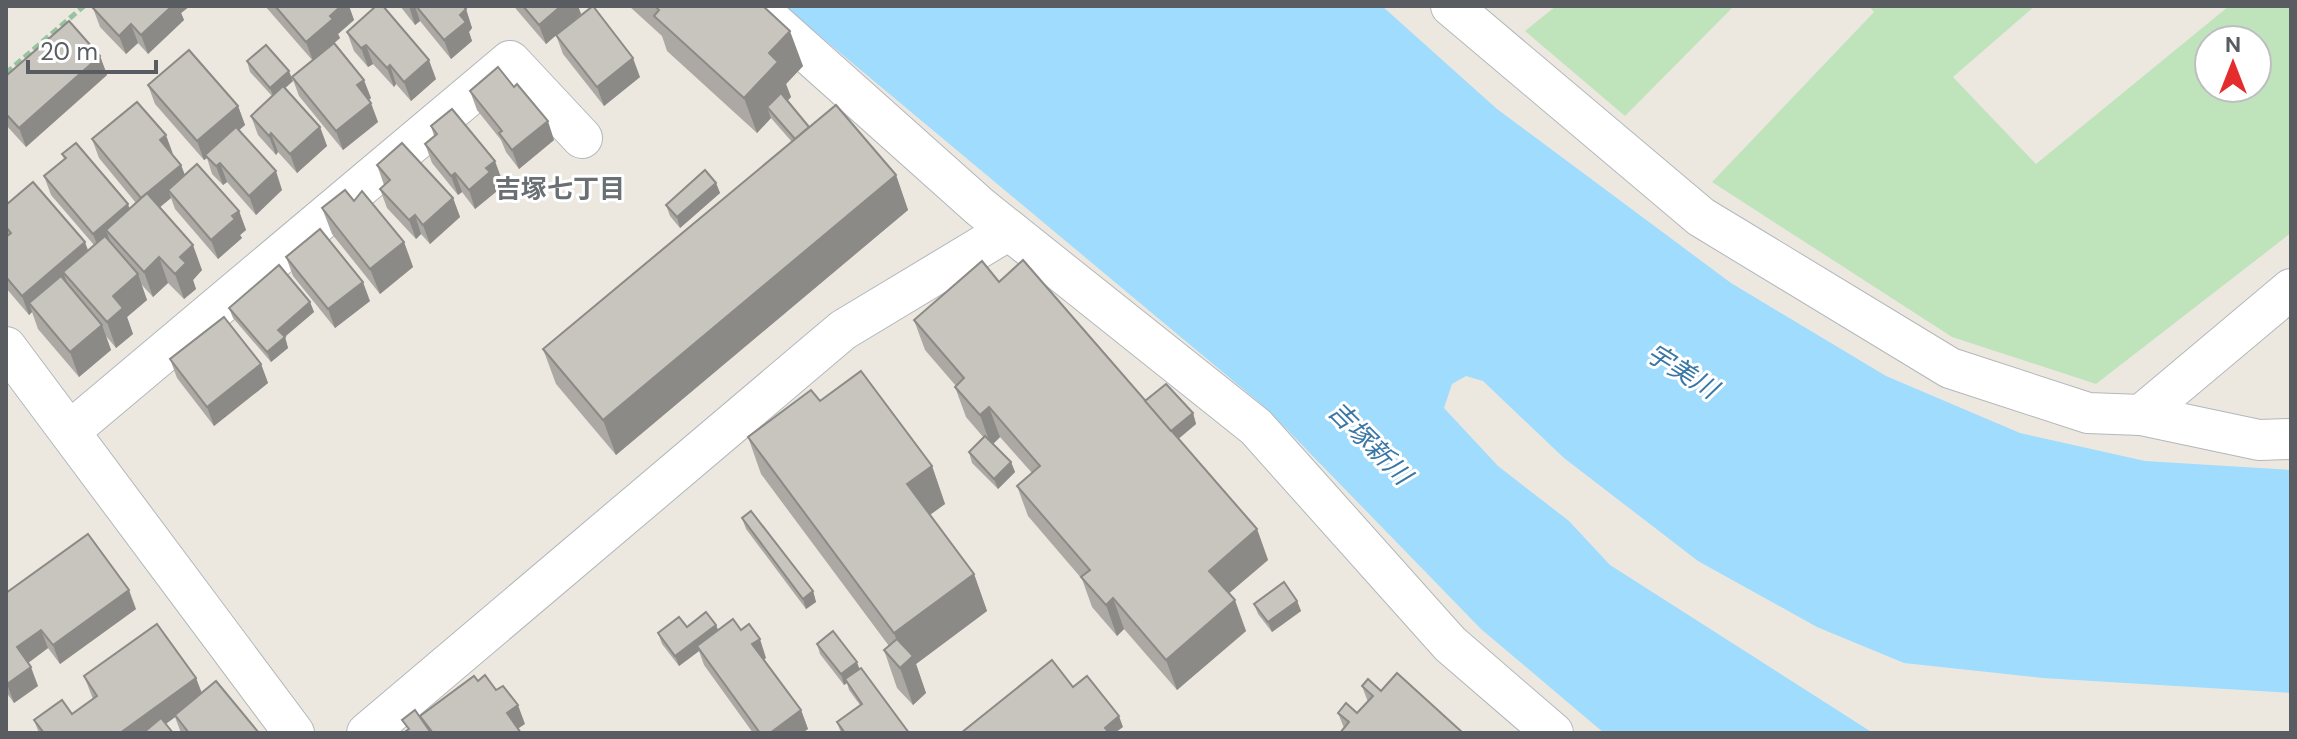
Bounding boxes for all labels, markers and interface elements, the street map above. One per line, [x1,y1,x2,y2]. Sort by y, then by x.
scale bar [28,24,156,74]
north arrow [2193,24,2273,104]
text: N [2225,30,2241,59]
text: 20 m [40,36,98,67]
district label: 吉塚七丁目 [495,172,625,206]
water label: 宇美川 [1640,336,1727,408]
water label: 吉塚新川 [1321,394,1421,494]

